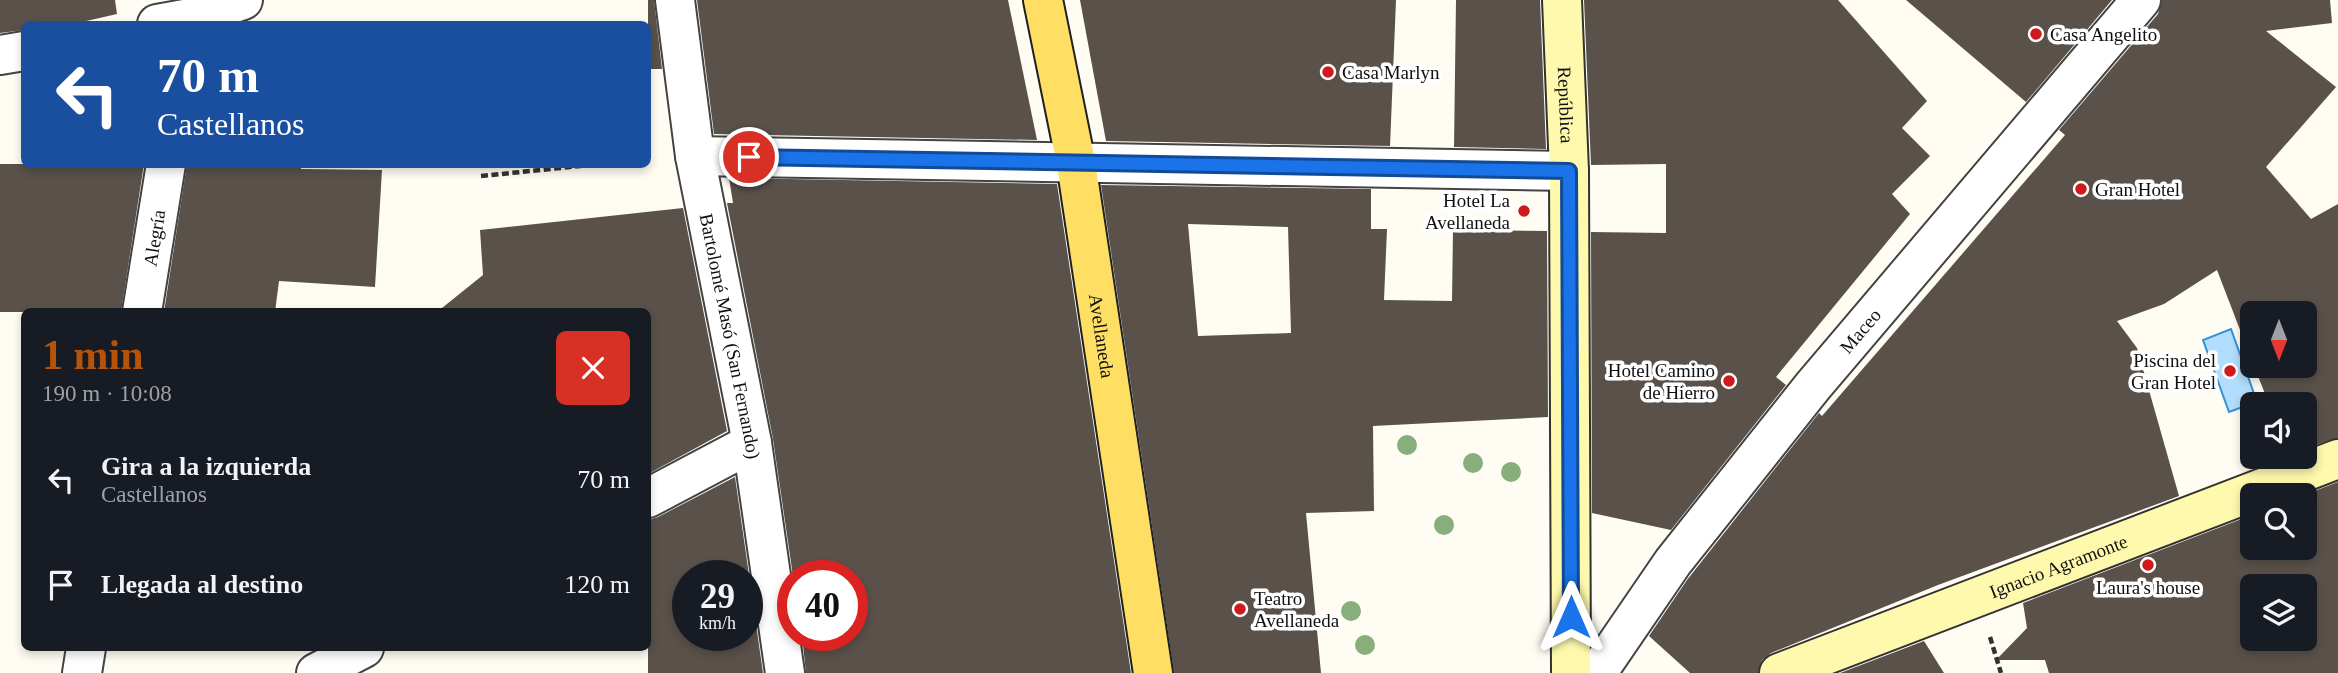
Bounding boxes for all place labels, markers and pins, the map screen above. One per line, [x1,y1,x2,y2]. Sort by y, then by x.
place label: Casa Angelito [2050,24,2157,45]
marker: Casa Angelito [2028,26,2044,42]
place label: Casa Marlyn [1342,62,1440,83]
marker: Casa Marlyn [1320,64,1336,80]
pin [719,127,779,187]
place label: Gran Hotel [2095,179,2180,200]
marker: Gran Hotel [2073,181,2089,197]
place label: Hotel La Avellaneda [1425,190,1511,233]
marker: Hotel La Avellaneda [1516,203,1532,219]
place label: Piscina del Gran Hotel [2131,350,2216,393]
place label: Hotel Camino de Hierro [1608,360,1715,403]
marker: Piscina del Gran Hotel [2222,363,2238,379]
marker: Hotel Camino de Hierro [1721,373,1737,389]
marker: Laura's house [2140,557,2156,573]
place label: Laura's house [2096,577,2200,598]
place label: Teatro Avellaneda [1254,588,1340,631]
marker: Teatro Avellaneda [1232,601,1248,617]

